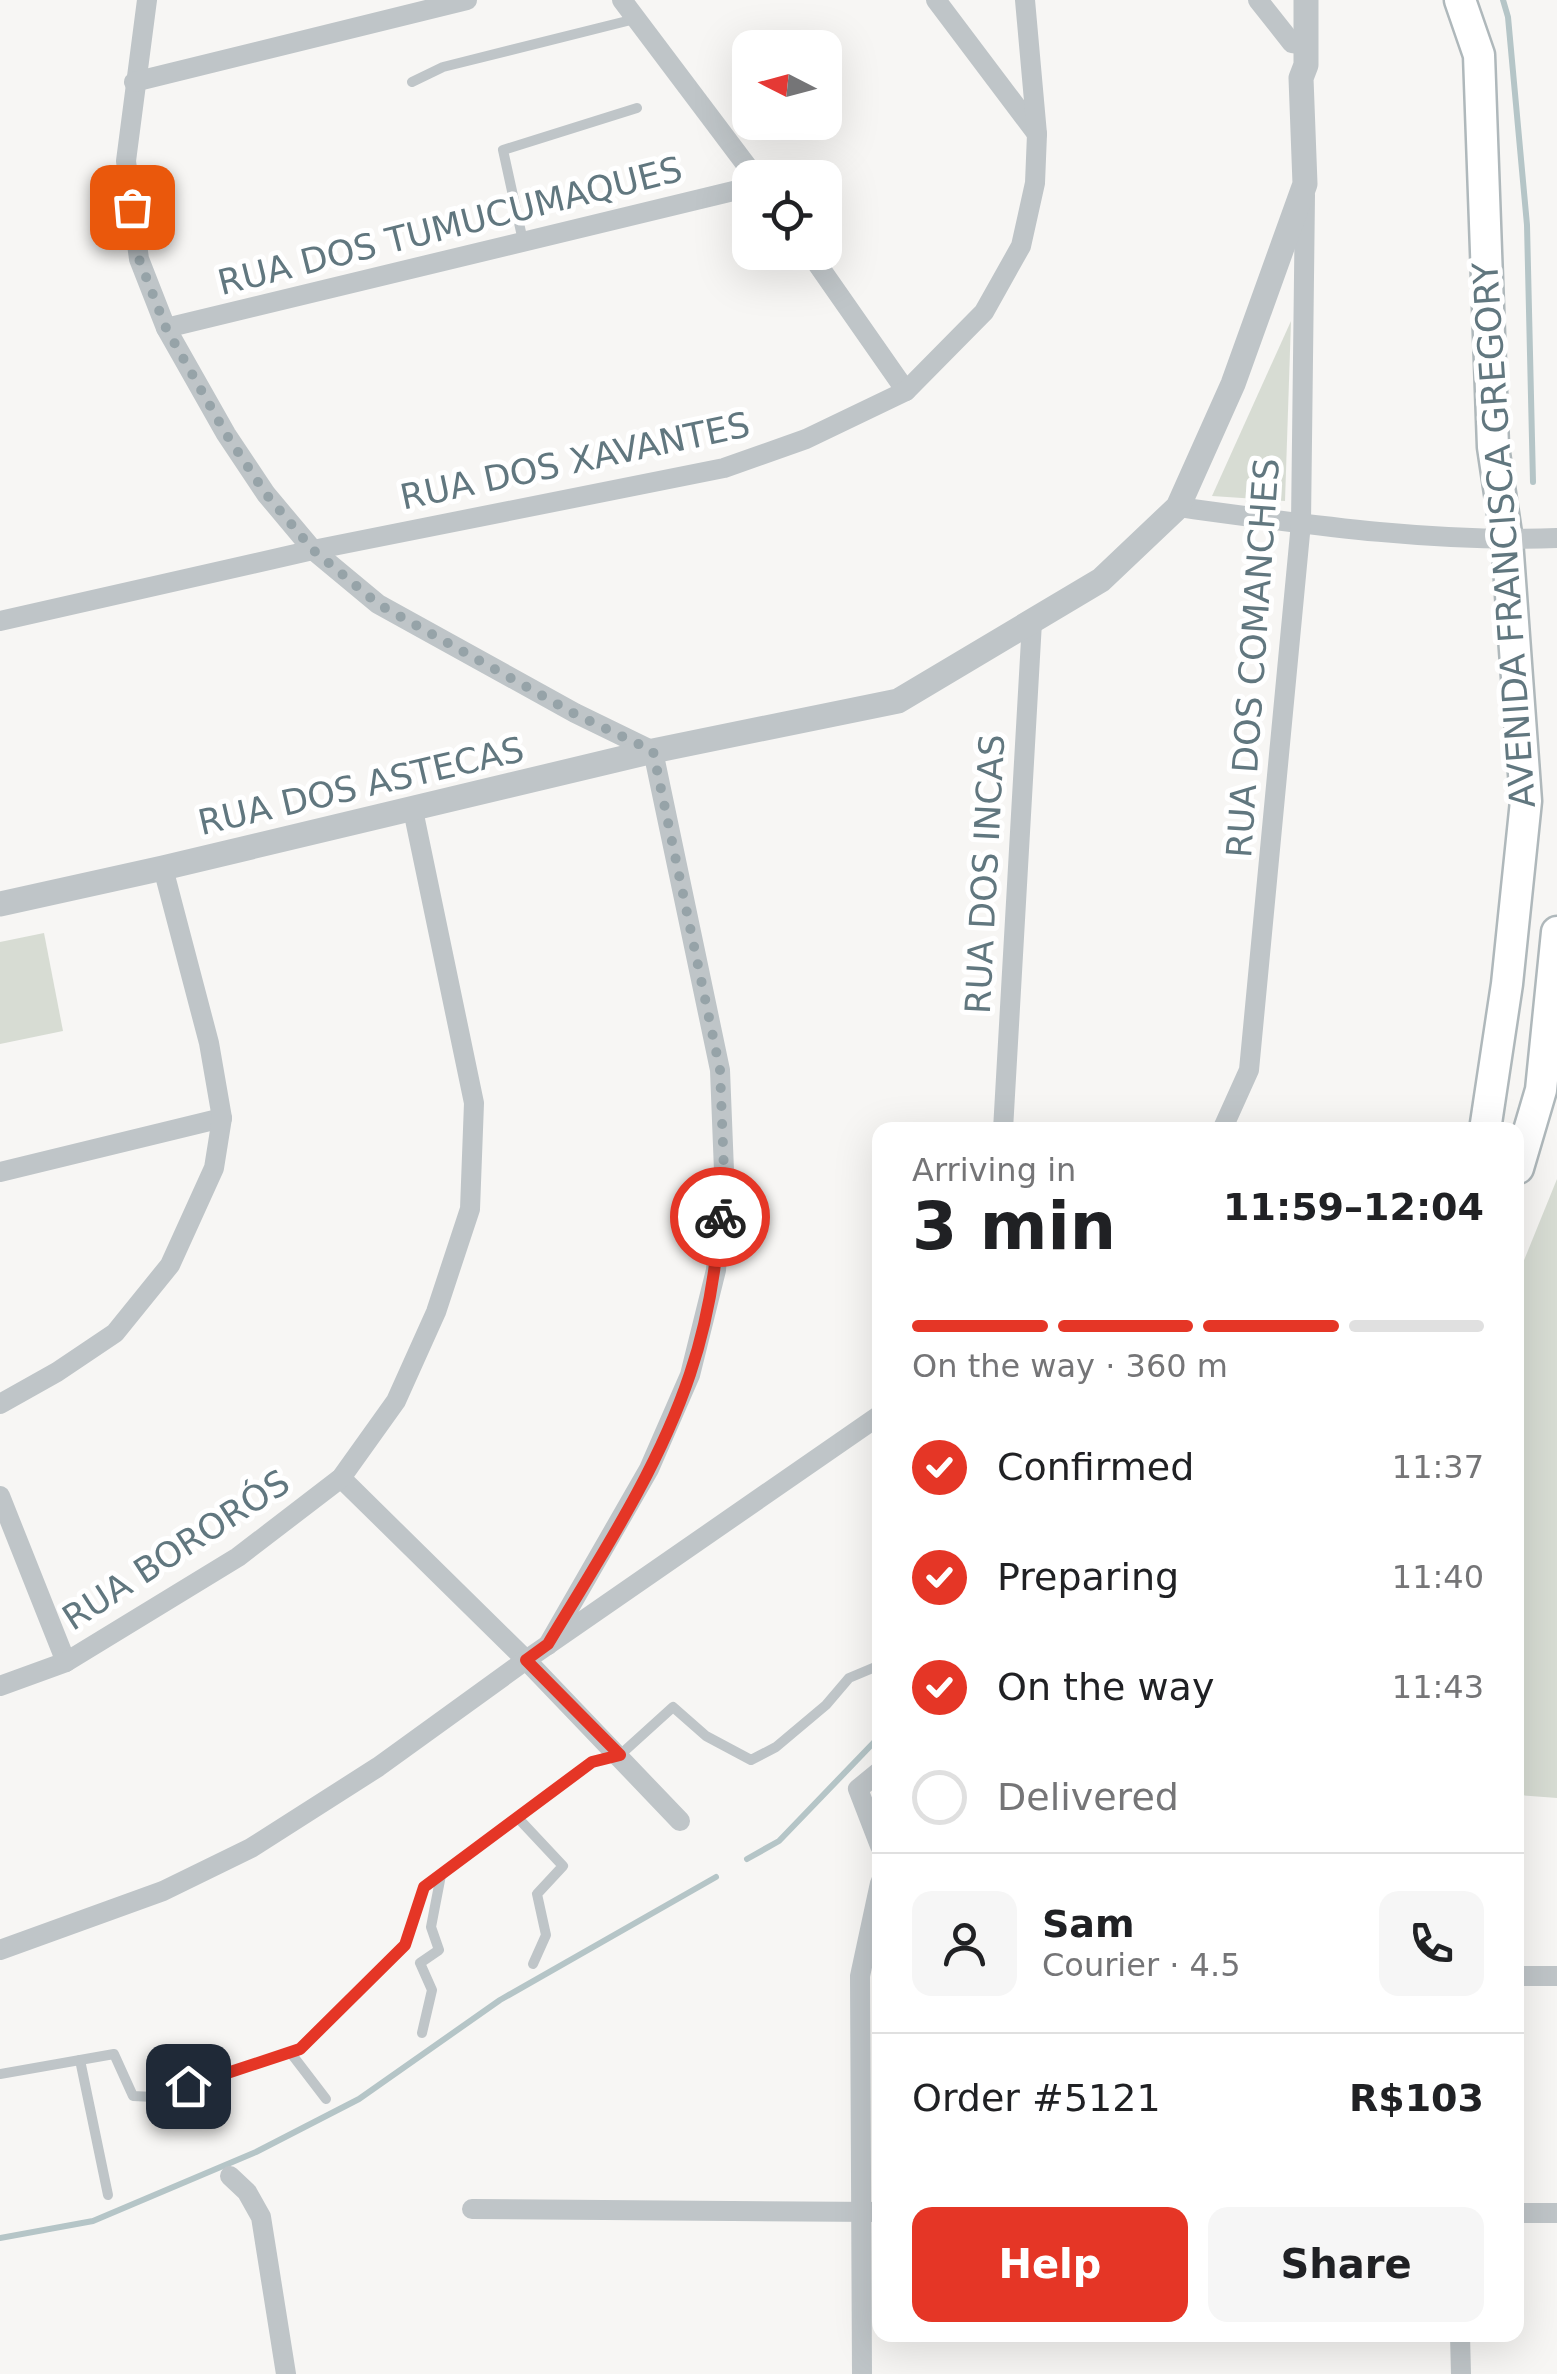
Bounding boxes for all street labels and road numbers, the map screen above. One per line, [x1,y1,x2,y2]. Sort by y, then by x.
street label: RUA DOS TUMUCUMAQUES [214,149,686,303]
street label: AVENIDA FRANCISCA GREGORY [1465,260,1543,809]
street label: RUA DOS XAVANTES [397,404,753,518]
street label: RUA DOS COMANCHES [1219,457,1287,859]
street label: RUA DOS ASTECAS [194,729,528,843]
street label: RUA DOS INCAS [958,733,1012,1015]
street label: RUA BORORÓS [55,1461,297,1638]

